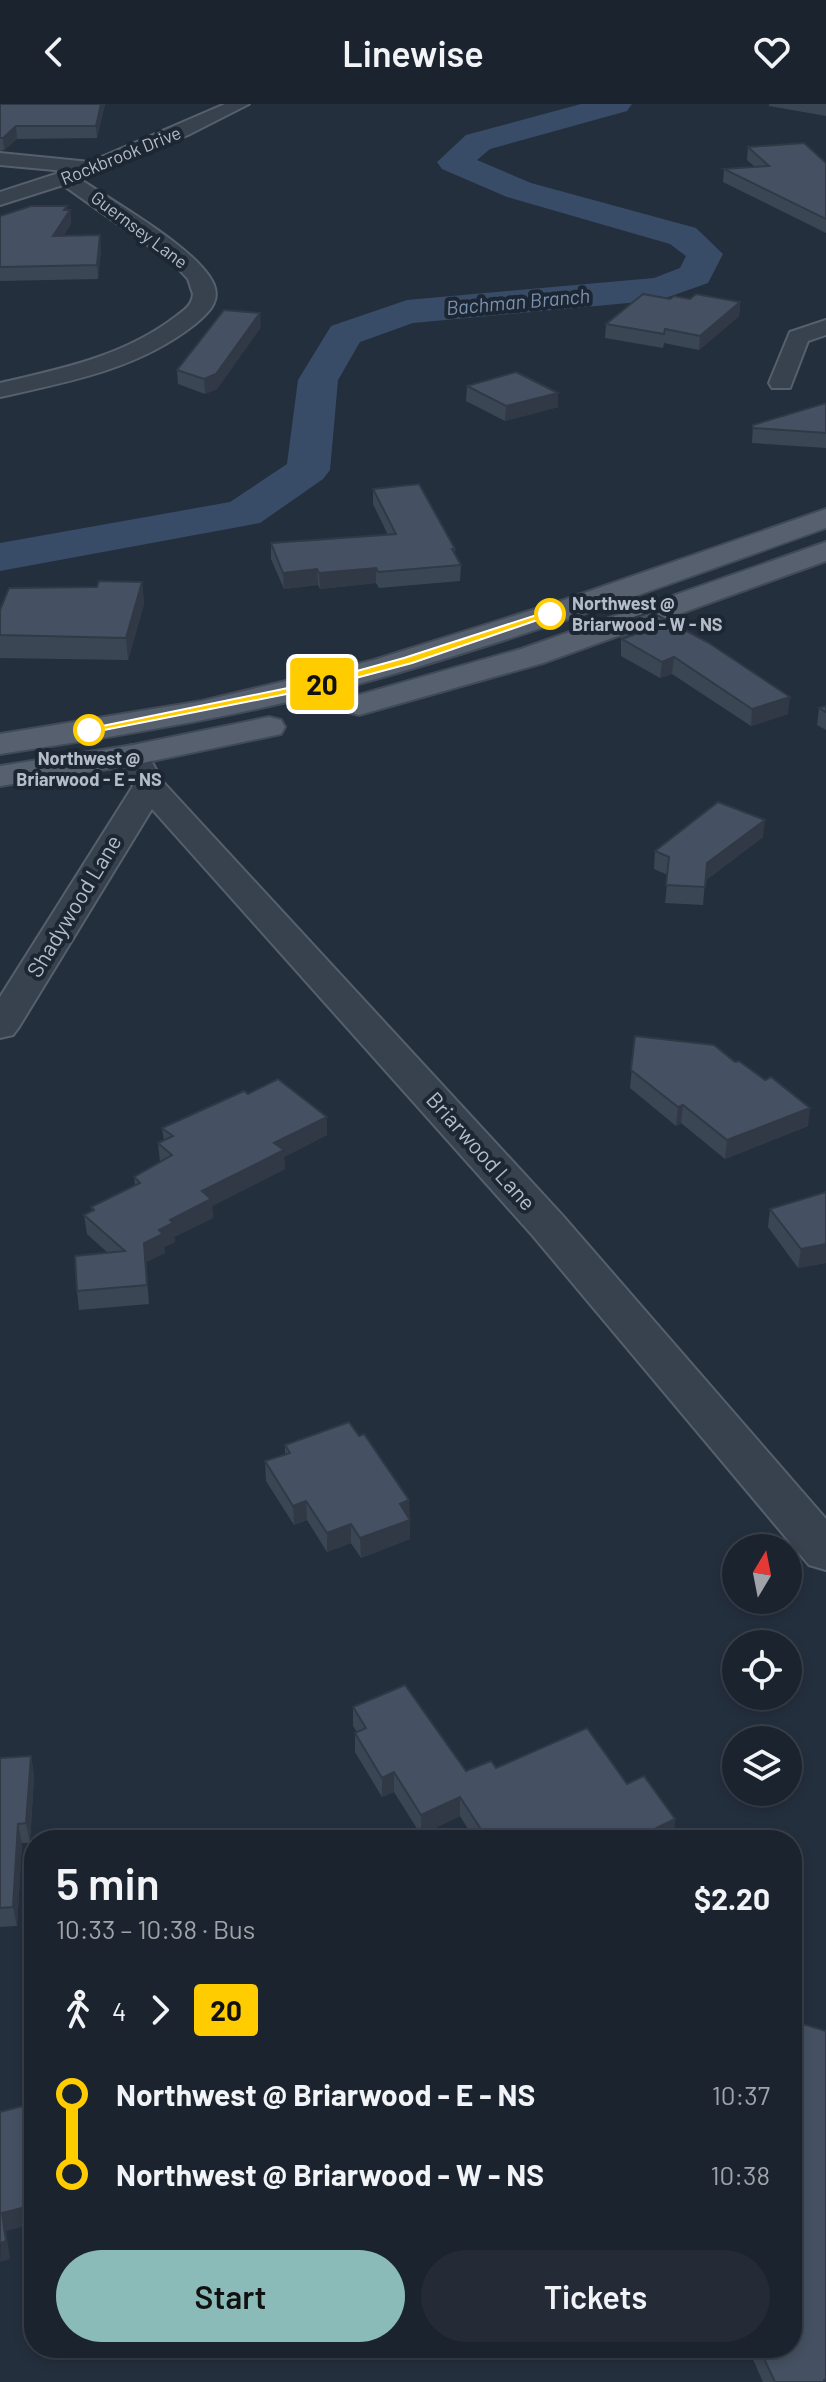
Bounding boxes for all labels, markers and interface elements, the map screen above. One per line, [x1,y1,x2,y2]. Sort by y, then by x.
icon: back [32,30,76,74]
icon: heart [750,30,794,74]
text: Linewise [342,31,484,74]
street label: Rockbrook Drive [57,121,184,189]
street label: Guernsey Lane [87,186,192,273]
water label: Bachman Branch [445,283,591,319]
place label: Northwest @ Briarwood - W - NS [572,592,723,635]
marker: Northwest @ Briarwood - W - NS [535,599,565,629]
line badge: 20 [286,658,358,710]
text: 20 [306,667,338,701]
marker: Northwest @ Briarwood - E - NS [74,715,104,745]
place label: Northwest @ Briarwood - E - NS [16,747,162,790]
street label: Shadywood Lane [20,830,126,981]
street label: Briarwood Lane [422,1086,542,1215]
north arrow [722,1534,802,1614]
map controls [722,1534,802,1806]
button: locate [722,1630,802,1710]
button: layers [722,1726,802,1806]
text: 5 min [56,1856,160,1909]
text: $2.20 [694,1880,770,1916]
text: 10:33 – 10:38 · Bus [56,1913,255,1944]
icon: walk [56,1988,100,2032]
icon: forward [138,1988,182,2032]
text: 20 [210,1993,242,2027]
text: 4 [112,1995,126,2026]
text: Northwest @ Briarwood - E - NS [116,2076,535,2112]
text: 10:37 [712,2079,770,2110]
text: Northwest @ Briarwood - W - NS [116,2156,544,2192]
text: 10:38 [710,2159,770,2190]
button: Start [56,2250,405,2342]
button: Tickets [421,2250,770,2342]

